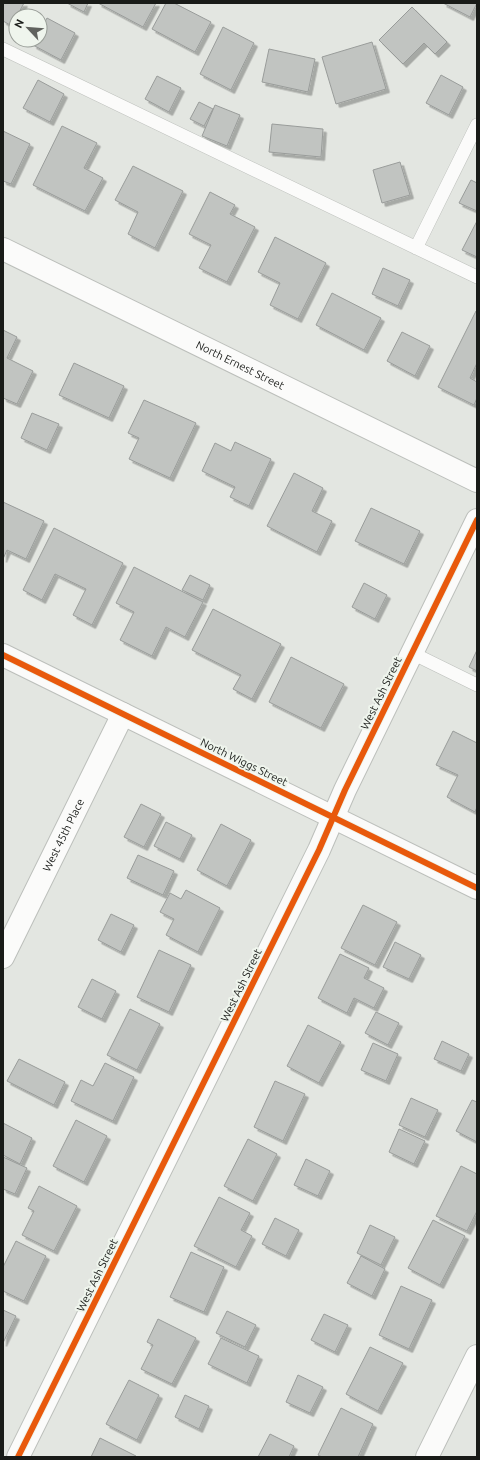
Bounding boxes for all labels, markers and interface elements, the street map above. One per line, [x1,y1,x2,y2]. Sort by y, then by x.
north arrow [8,8,48,48]
text: N [12,17,26,30]
street label: North Ernest Street [194,338,287,392]
street label: West Ash Street [358,654,404,731]
street label: North Wiggs Street [199,736,290,789]
street label: West 45th Place [40,797,86,873]
street label: West Ash Street [218,946,264,1023]
street label: West Ash Street [74,1236,120,1313]

